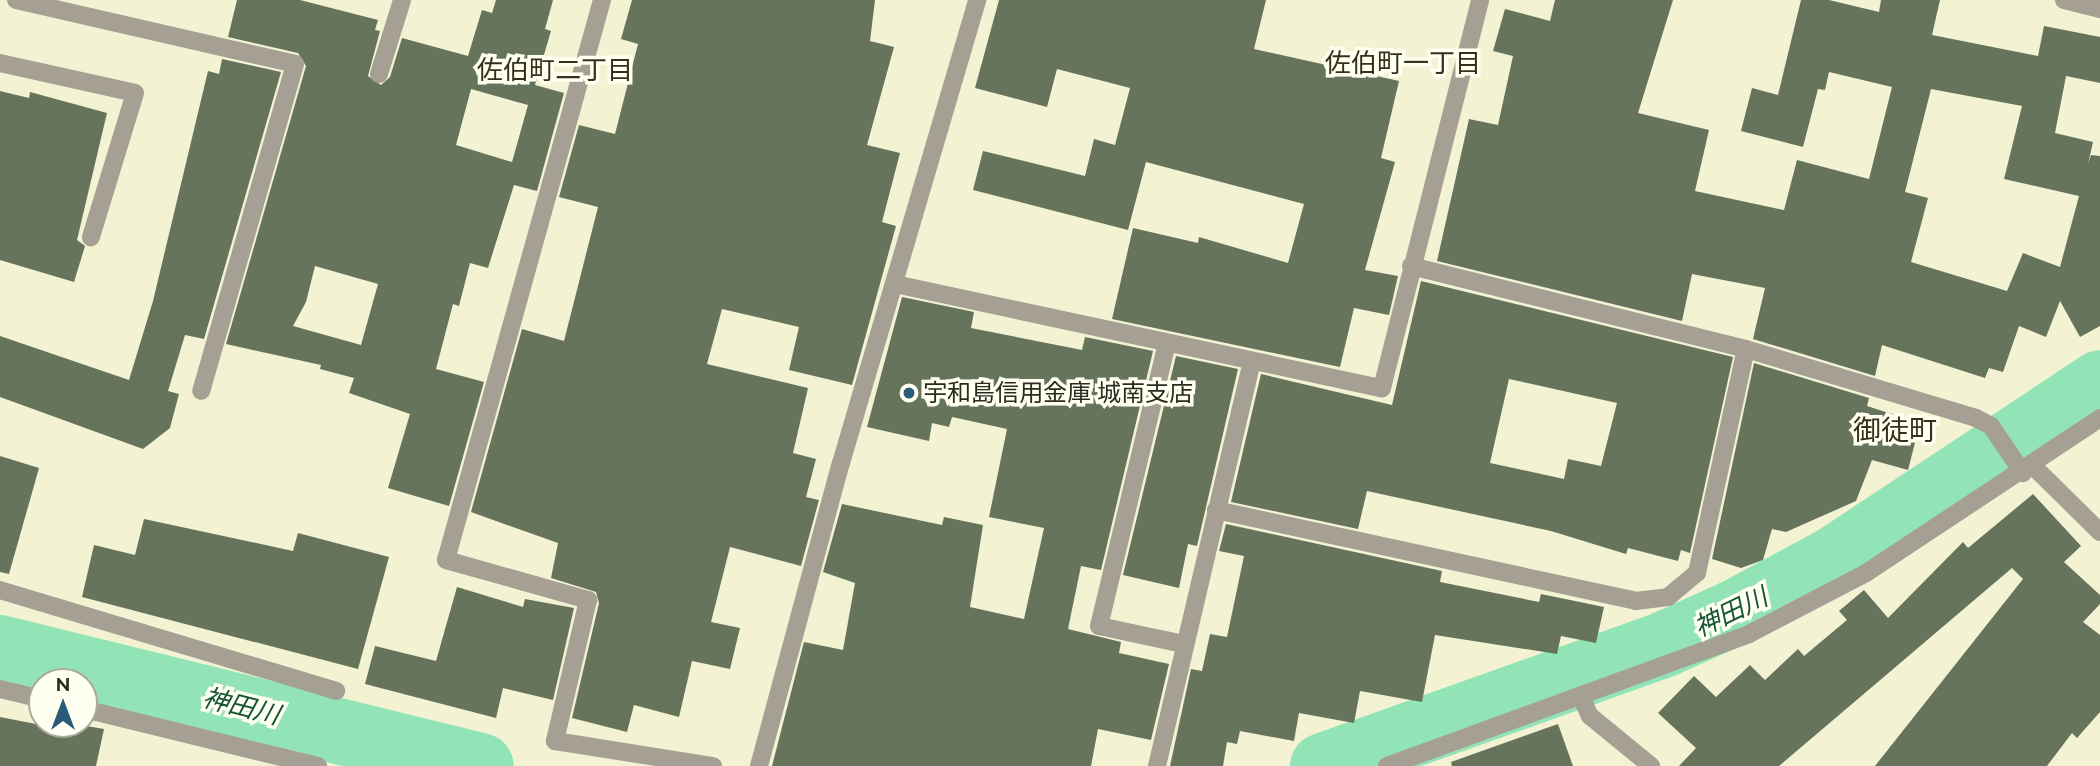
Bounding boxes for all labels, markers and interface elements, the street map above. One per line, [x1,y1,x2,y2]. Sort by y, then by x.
district label: 佐伯町一丁目 [1325,48,1481,80]
district label: 佐伯町二丁目 [477,55,633,87]
place label: 宇和島信用金庫 城南支店 [923,379,1193,407]
marker: 宇和島信用金庫 城南支店 [901,385,917,401]
district label: 御徒町 [1853,414,1937,448]
water label: 神田川 [1689,582,1773,644]
north arrow [28,668,98,738]
text: N [56,673,70,695]
water label: 神田川 [199,682,283,732]

